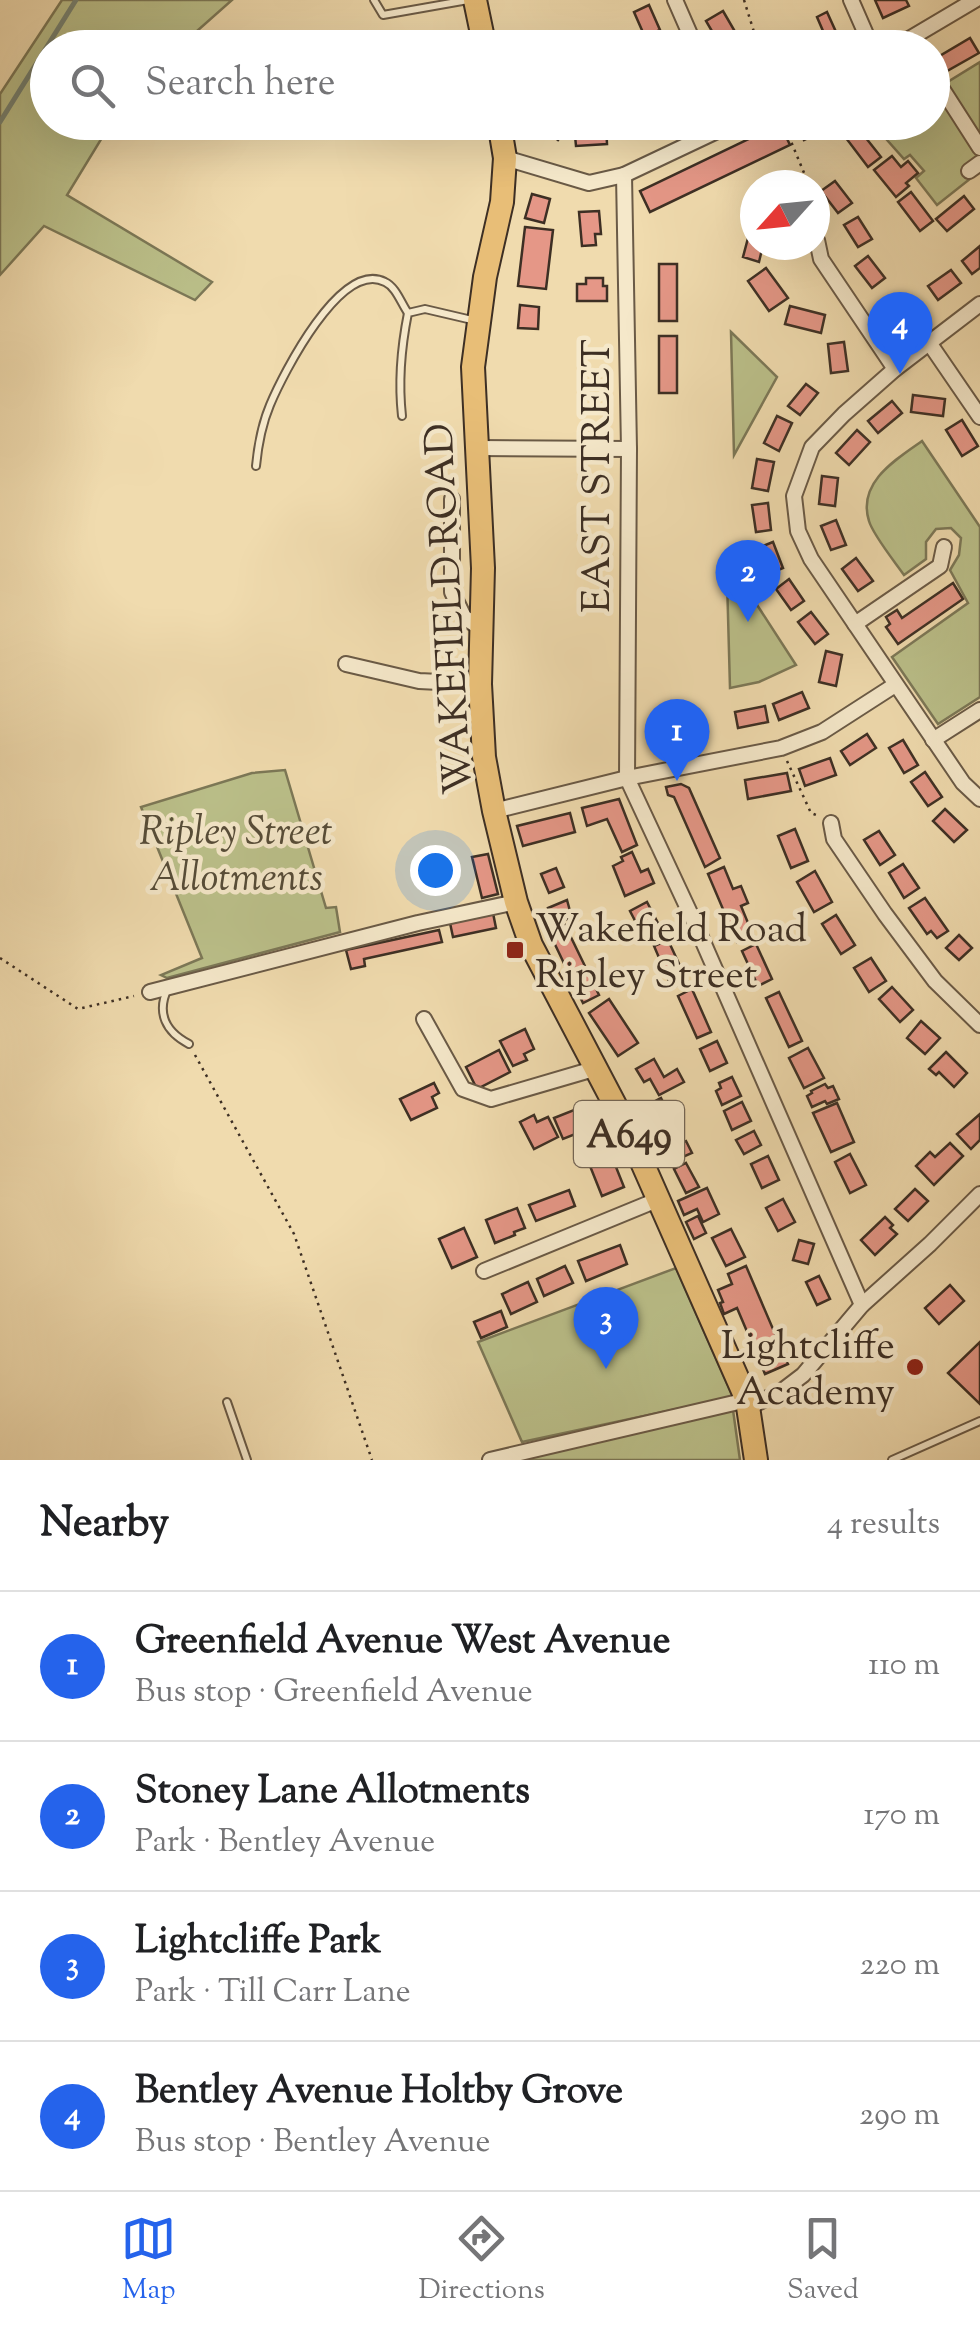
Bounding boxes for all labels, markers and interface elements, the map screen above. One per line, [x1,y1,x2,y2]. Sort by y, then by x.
search box [30,30,950,140]
icon: search [65,58,120,113]
text: Search here [145,58,336,112]
north arrow [740,170,830,260]
pin: 4 [868,292,932,374]
street label: EAST STREET [571,339,628,613]
street label: WAKEFIELD ROAD [413,422,490,796]
pin: 2 [716,540,780,622]
pin: 1 [644,698,710,781]
park label: Ripley Street Allotments [139,806,333,909]
your location [410,845,461,896]
place label: Wakefield Road Ripley Street [535,903,807,1006]
marker: Wakefield Road Ripley Street [504,939,526,961]
road number: A649 [574,1101,684,1167]
pin: 3 [574,1286,638,1369]
place label: Lightcliffe Academy [721,1320,895,1423]
marker: Lightcliffe Academy [904,1356,926,1378]
text: Nearby [40,1495,169,1555]
text: 4 results [827,1502,940,1548]
text: Greenfield Avenue West Avenue [135,1616,670,1670]
text: 1 [67,1643,78,1689]
text: 110 m [868,1643,940,1689]
text: Bus stop · Greenfield Avenue [135,1670,533,1716]
text: Stoney Lane Allotments [135,1766,530,1820]
text: 2 [65,1793,80,1839]
text: 170 m [863,1793,940,1839]
text: Park · Bentley Avenue [135,1820,435,1866]
text: Lightcliffe Park [135,1916,381,1970]
text: 3 [66,1943,79,1989]
text: 220 m [860,1943,940,1989]
text: Park · Till Carr Lane [135,1970,411,2016]
text: Bentley Avenue Holtby Grove [135,2066,623,2120]
text: 4 [64,2093,81,2139]
text: 290 m [859,2093,940,2139]
text: Bus stop · Bentley Avenue [135,2120,490,2166]
tab: Map [121,2211,176,2311]
tab: Directions [418,2211,545,2311]
tab: Saved [787,2211,859,2311]

